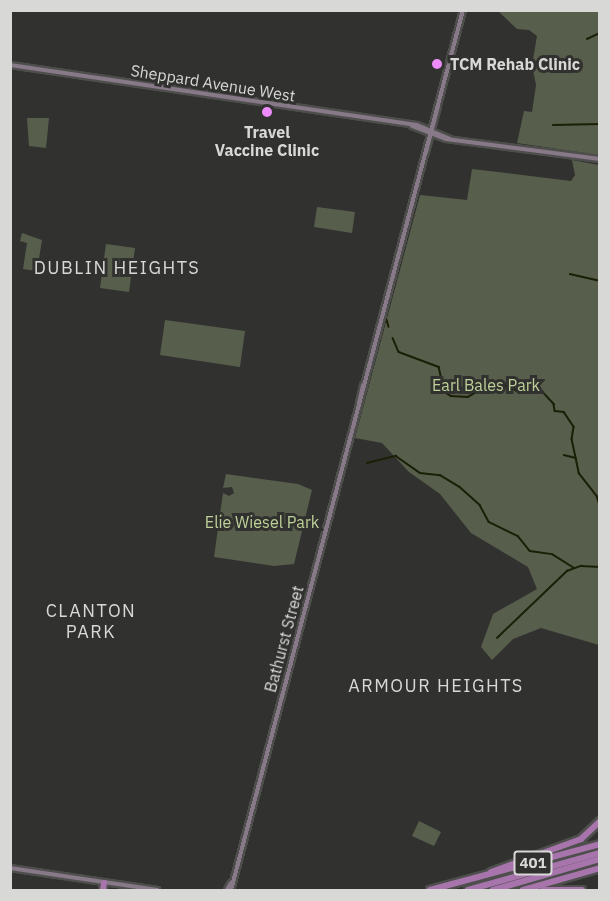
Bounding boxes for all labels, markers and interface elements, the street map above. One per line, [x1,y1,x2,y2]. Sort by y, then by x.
place label: TCM Rehab Clinic [450,54,580,74]
marker: TCM Rehab Clinic [428,55,446,73]
street label: Sheppard Avenue West [129,61,297,105]
marker: Travel Vaccine Clinic [258,103,276,121]
place label: Travel Vaccine Clinic [215,122,319,160]
district label: DUBLIN HEIGHTS [34,257,200,279]
park label: Earl Bales Park [432,375,540,395]
park label: Elie Wiesel Park [205,512,319,532]
street label: Bathurst Street [261,584,307,694]
district label: CLANTON PARK [46,601,136,644]
district label: ARMOUR HEIGHTS [348,675,524,697]
road number: 401 [514,851,552,875]

